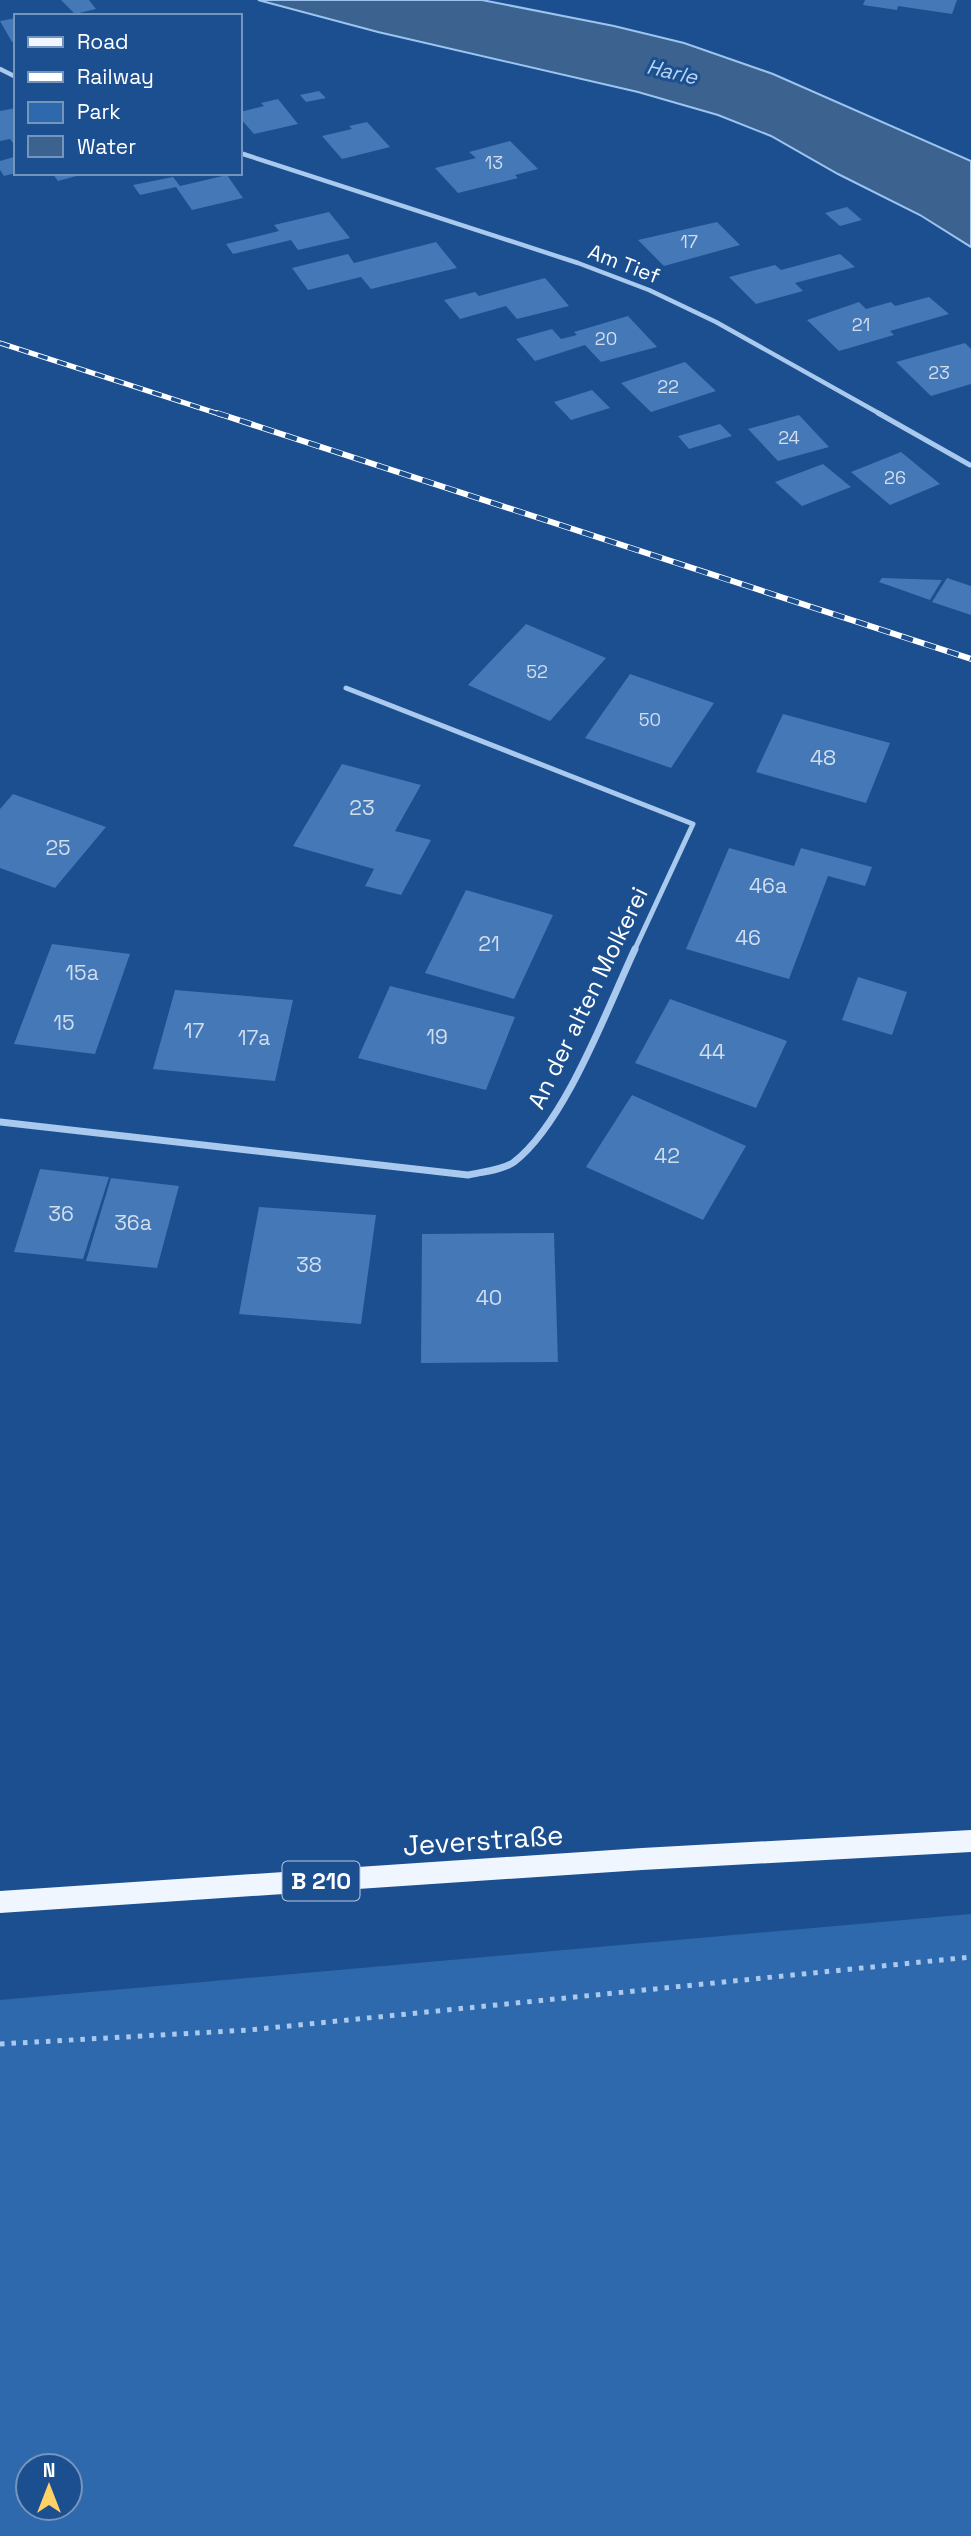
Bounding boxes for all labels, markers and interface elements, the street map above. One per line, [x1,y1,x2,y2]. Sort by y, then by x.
legend [14,14,242,175]
text: Road [77,28,129,55]
water label: Harle [644,53,702,91]
text: Railway [77,63,154,90]
text: Park [77,98,121,125]
text: Water [77,133,136,160]
house number: 13 [485,151,503,174]
house number: 17 [680,230,698,253]
street label: Am Tief [584,238,664,290]
house number: 21 [852,313,870,336]
house number: 20 [595,327,617,350]
house number: 23 [928,361,950,384]
house number: 22 [657,375,679,398]
house number: 24 [778,426,800,449]
house number: 26 [884,466,906,489]
house number: 52 [526,660,548,683]
house number: 50 [639,708,661,731]
house number: 48 [810,744,836,771]
house number: 23 [349,794,375,821]
house number: 25 [45,834,71,861]
house number: 46a [749,872,787,899]
street label: An der alten Molkerei [520,882,655,1114]
house number: 46 [735,924,761,951]
house number: 21 [478,930,500,957]
house number: 15a [65,959,99,986]
house number: 15 [53,1009,75,1036]
house number: 17 [184,1017,204,1044]
house number: 19 [426,1023,448,1050]
house number: 17a [238,1024,270,1051]
house number: 44 [699,1038,725,1065]
house number: 42 [654,1142,680,1169]
house number: 36 [48,1200,74,1227]
house number: 36a [114,1209,152,1236]
house number: 38 [296,1251,322,1278]
house number: 40 [476,1284,502,1311]
street label: Jeverstraße [401,1816,565,1864]
road number: B 210 [282,1862,360,1900]
north arrow [14,2452,84,2522]
text: N [43,2458,55,2483]

